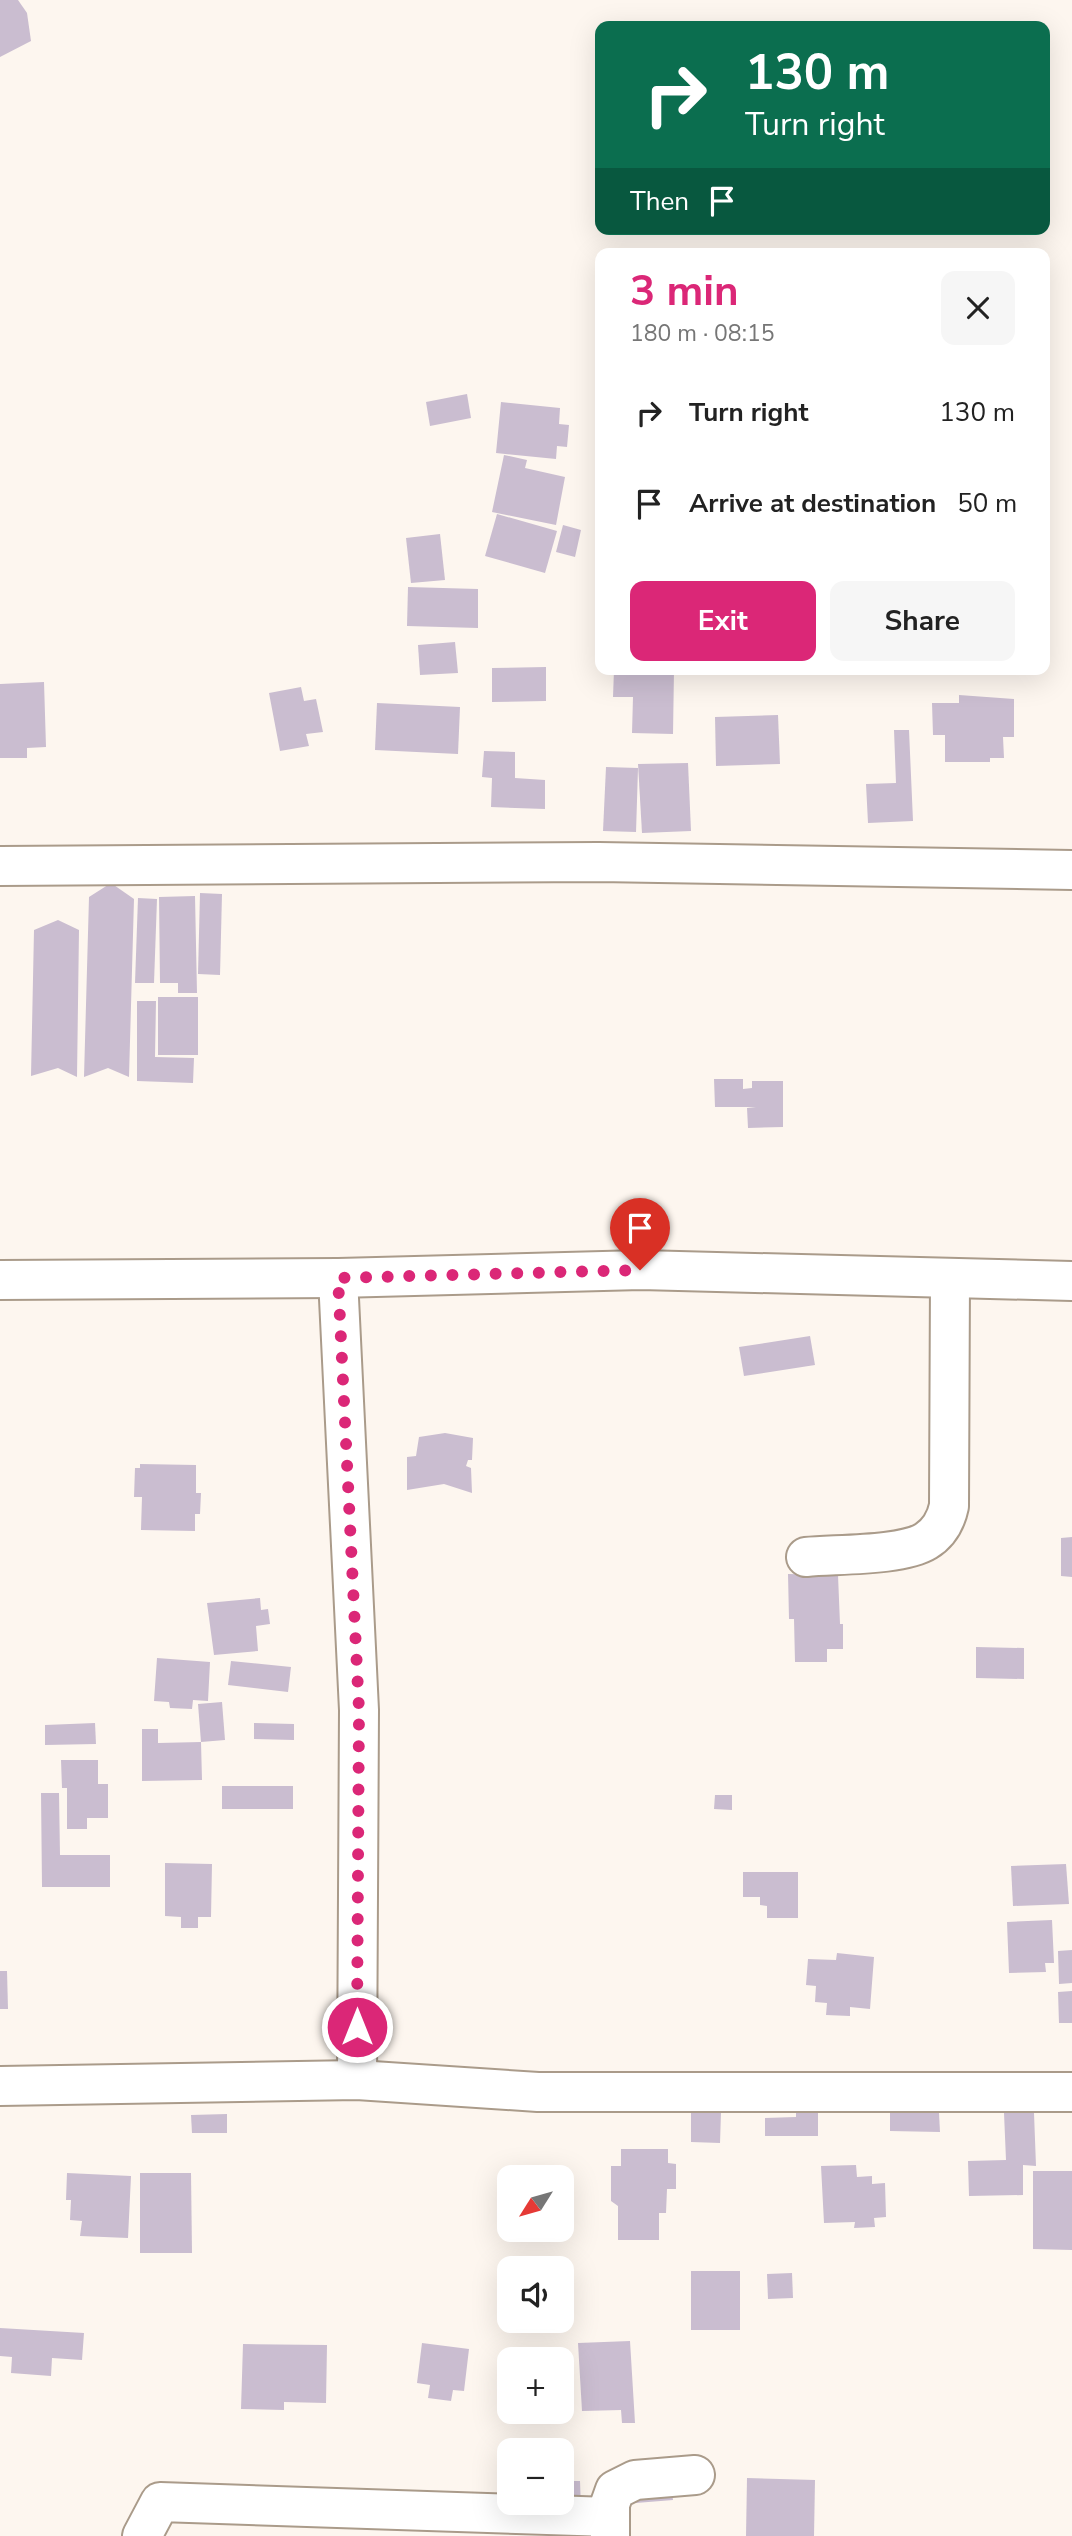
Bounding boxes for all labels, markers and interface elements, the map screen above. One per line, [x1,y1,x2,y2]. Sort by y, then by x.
text: 130 m [745,39,889,106]
icon: right [630,49,721,140]
text: Turn right [745,103,885,146]
icon: arrive [703,182,741,220]
text: Then [630,184,689,219]
text: 3 min [630,263,739,320]
button: close [941,271,1015,345]
text: 180 m · 08:15 [630,318,775,349]
icon: right [630,394,668,432]
text: Turn right [689,395,808,430]
text: 130 m [939,395,1015,430]
icon: arrive [630,485,668,523]
text: Arrive at destination [689,486,936,521]
text: 50 m [957,486,1017,521]
button: Exit [630,581,816,661]
button: Share [830,581,1015,661]
pin [610,1198,670,1270]
icon: arrive [621,1209,659,1247]
position arrow [320,1990,394,2064]
north arrow [497,2165,574,2242]
map controls [497,2165,574,2515]
button: sound [497,2256,574,2333]
button: + [497,2347,574,2424]
button: − [497,2438,574,2515]

